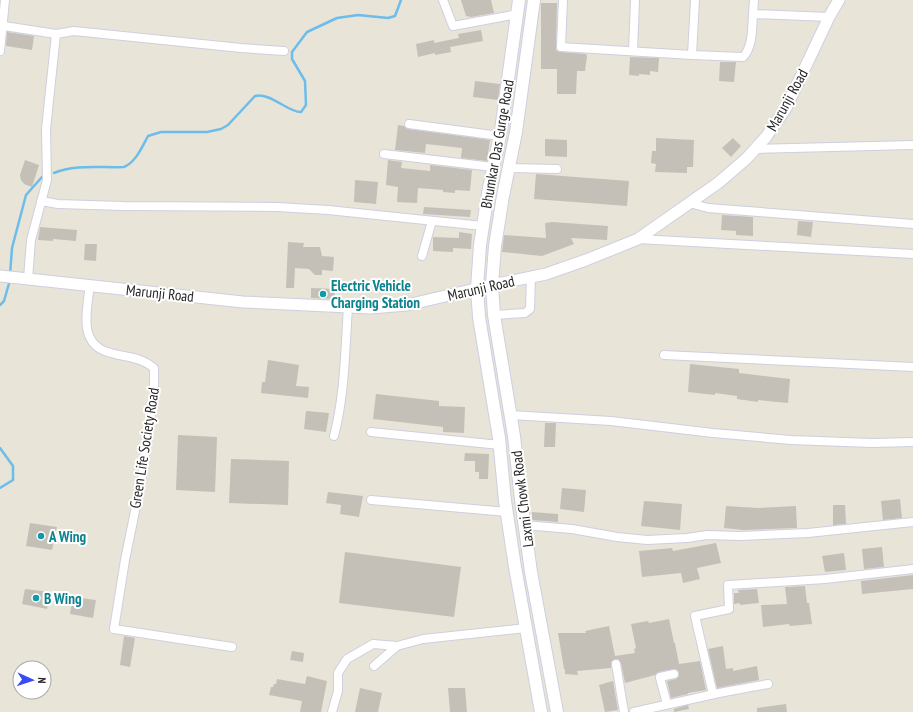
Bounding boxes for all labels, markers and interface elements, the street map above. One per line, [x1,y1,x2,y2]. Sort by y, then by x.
street label: Marunji Road [762,66,812,134]
street label: Bhumkar Das Gurge Road [476,78,518,210]
street label: Marunji Road [446,271,516,305]
place label: Electric Vehicle Charging Station [331,276,420,312]
street label: Marunji Road [125,280,195,306]
marker: Electric Vehicle Charging Station [318,289,328,299]
street label: Green Life Society Road [125,386,163,510]
street label: Laxmi Chowk Road [507,450,537,548]
place label: A Wing [48,527,87,546]
marker: A Wing [36,531,46,541]
place label: B Wing [44,589,82,608]
marker: B Wing [31,593,41,603]
north arrow [12,660,52,700]
text: N [35,677,49,684]

